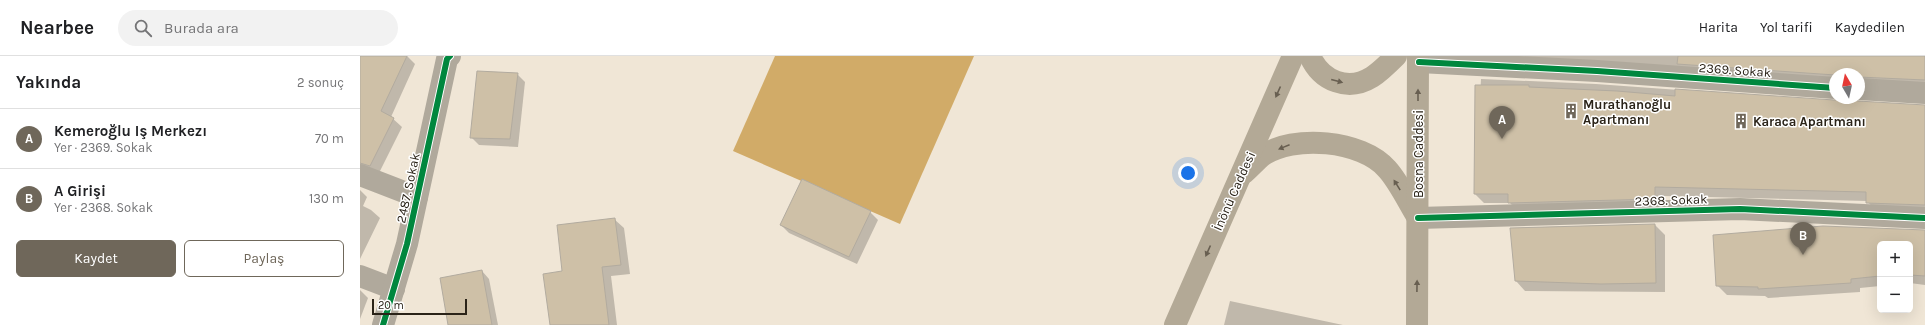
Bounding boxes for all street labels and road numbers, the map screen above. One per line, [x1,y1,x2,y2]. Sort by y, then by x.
street label: 2369. Sokak [1698,60,1772,80]
street label: Bosna Caddesi [1411,110,1426,198]
street label: İnönü Caddesi [1210,149,1258,233]
street label: 2487. Sokak [393,152,423,224]
street label: 2368. Sokak [1634,191,1708,209]

